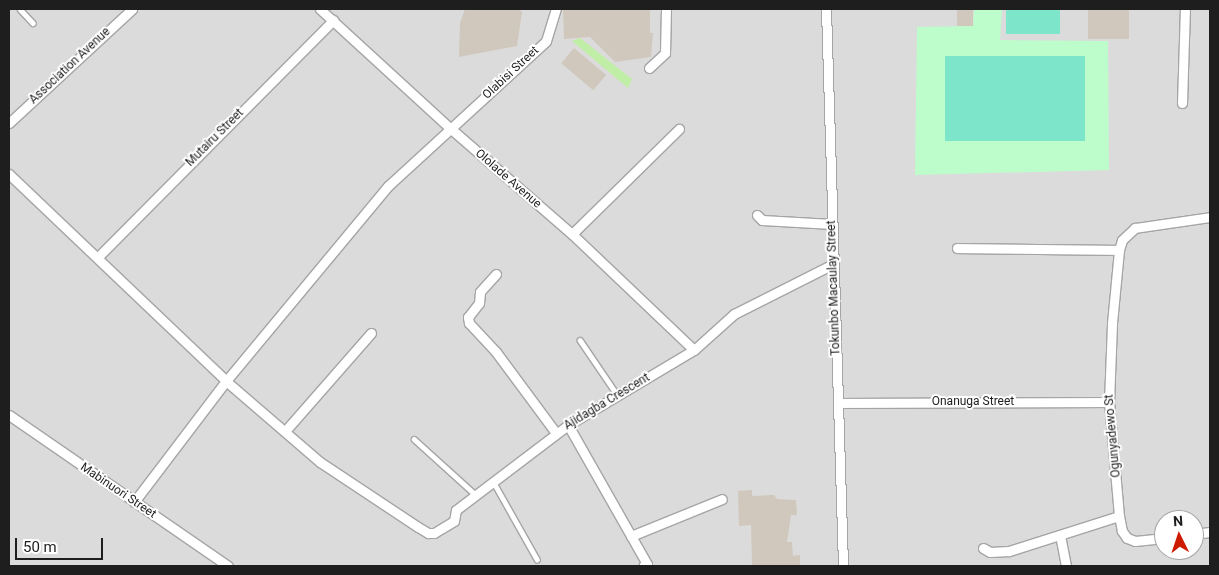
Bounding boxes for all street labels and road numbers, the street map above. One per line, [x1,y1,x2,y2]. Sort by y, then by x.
street label: Association Avenue [27,25,113,107]
street label: Olabisi Street [480,43,542,103]
street label: Mutairu Street [183,106,247,170]
street label: Ololade Avenue [472,146,544,212]
street label: Tokunbo Macaulay Street [824,220,844,356]
street label: Ajidagba Crescent [562,371,652,433]
street label: Ogunyadewo St [1102,394,1124,478]
street label: Onanuga Street [932,395,1014,409]
street label: Mabinuori Street [77,460,159,522]

